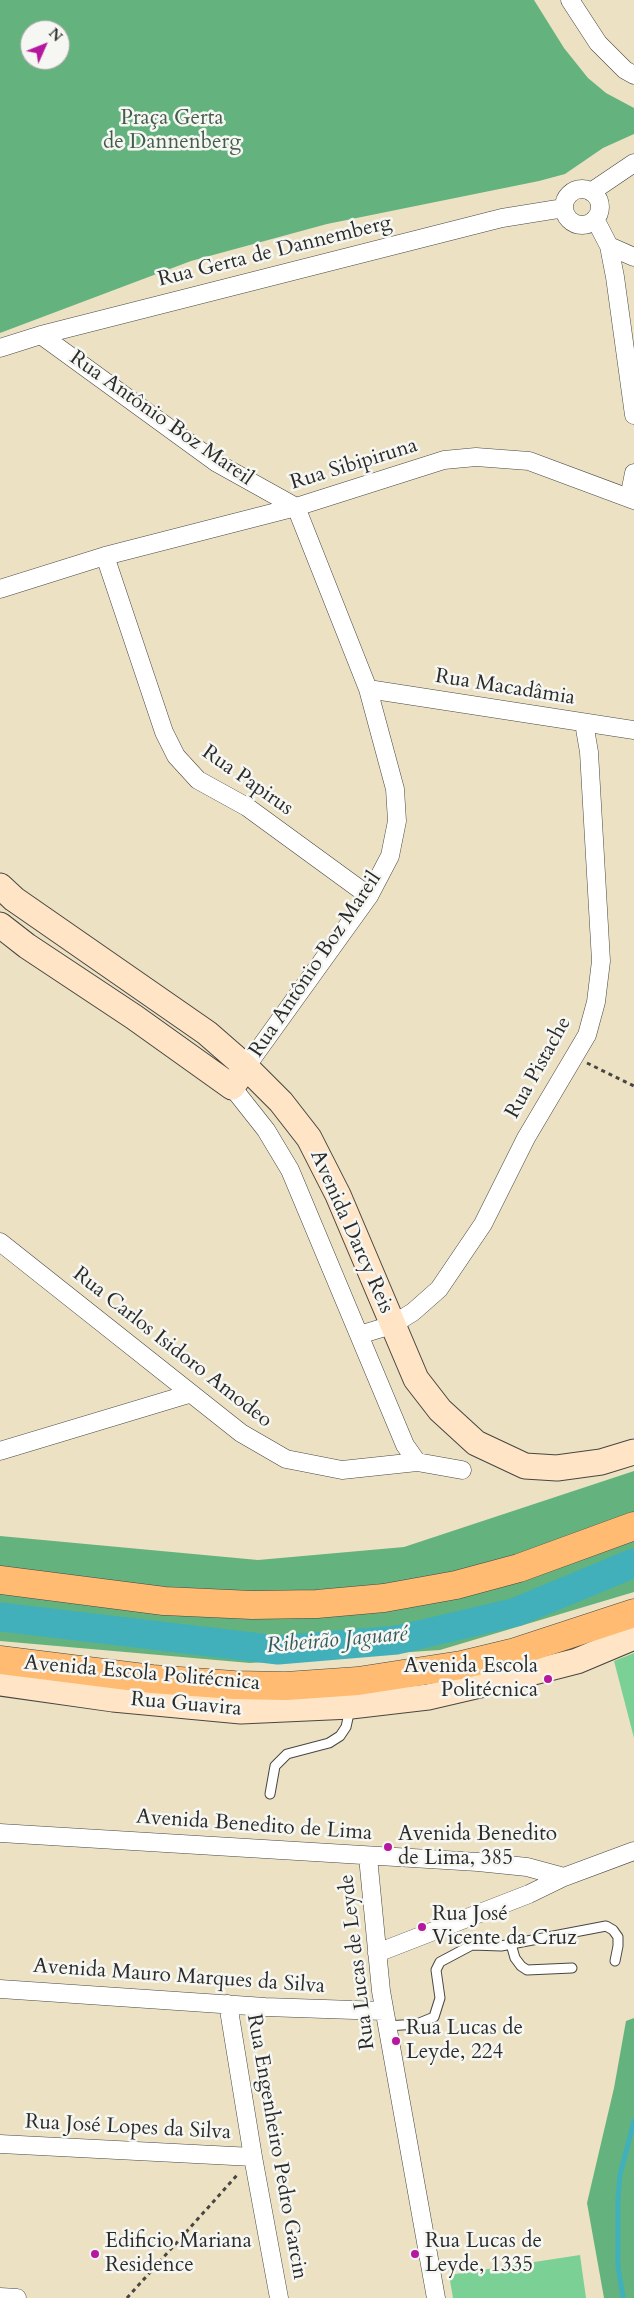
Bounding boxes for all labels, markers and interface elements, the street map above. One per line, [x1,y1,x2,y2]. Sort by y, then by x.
north arrow [20,20,70,70]
text: N [44,24,66,46]
park label: Praça Gerta de Dannenberg [103,106,241,156]
street label: Rua Gerta de Dannemberg [156,211,394,293]
street label: Rua Antônio Boz Mareil [64,346,258,492]
street label: Rua Sibipiruna [287,434,421,496]
street label: Rua Macadâmia [433,665,577,711]
street label: Rua Papirus [197,740,297,822]
street label: Rua Antônio Boz Mareil [244,867,388,1063]
street label: Rua Pistache [501,1013,577,1123]
street label: Avenida Darcy Reis [304,1147,398,1317]
street label: Rua Carlos Isidoro Amodeo [67,1262,277,1434]
water label: Ribeirão Jaguaré [265,1622,409,1660]
street label: Avenida Escola Politécnica [23,1651,261,1697]
place label: Avenida Escola Politécnica [404,1654,538,1704]
marker: Avenida Escola Politécnica [542,1673,554,1685]
street label: Rua Guavira [129,1688,243,1722]
street label: Avenida Benedito de Lima [135,1805,373,1847]
place label: Avenida Benedito de Lima, 385 [398,1822,557,1872]
marker: Avenida Benedito de Lima, 385 [382,1841,394,1853]
street label: Rua Lucas de Leyde [335,1873,381,2051]
place label: Rua José Vicente da Cruz [432,1902,577,1952]
marker: Rua José Vicente da Cruz [416,1921,428,1933]
street label: Avenida Mauro Marques da Silva [32,1954,326,2000]
street label: Rua Engenheiro Pedro Garcin [240,2012,312,2282]
place label: Rua Lucas de Leyde, 224 [406,2016,523,2066]
marker: Rua Lucas de Leyde, 224 [390,2035,402,2047]
street label: Rua José Lopes da Silva [24,2110,232,2146]
place label: Edificio Mariana Residence [105,2229,252,2279]
place label: Rua Lucas de Leyde, 1335 [425,2229,542,2279]
marker: Edificio Mariana Residence [89,2248,101,2260]
marker: Rua Lucas de Leyde, 1335 [409,2248,421,2260]

